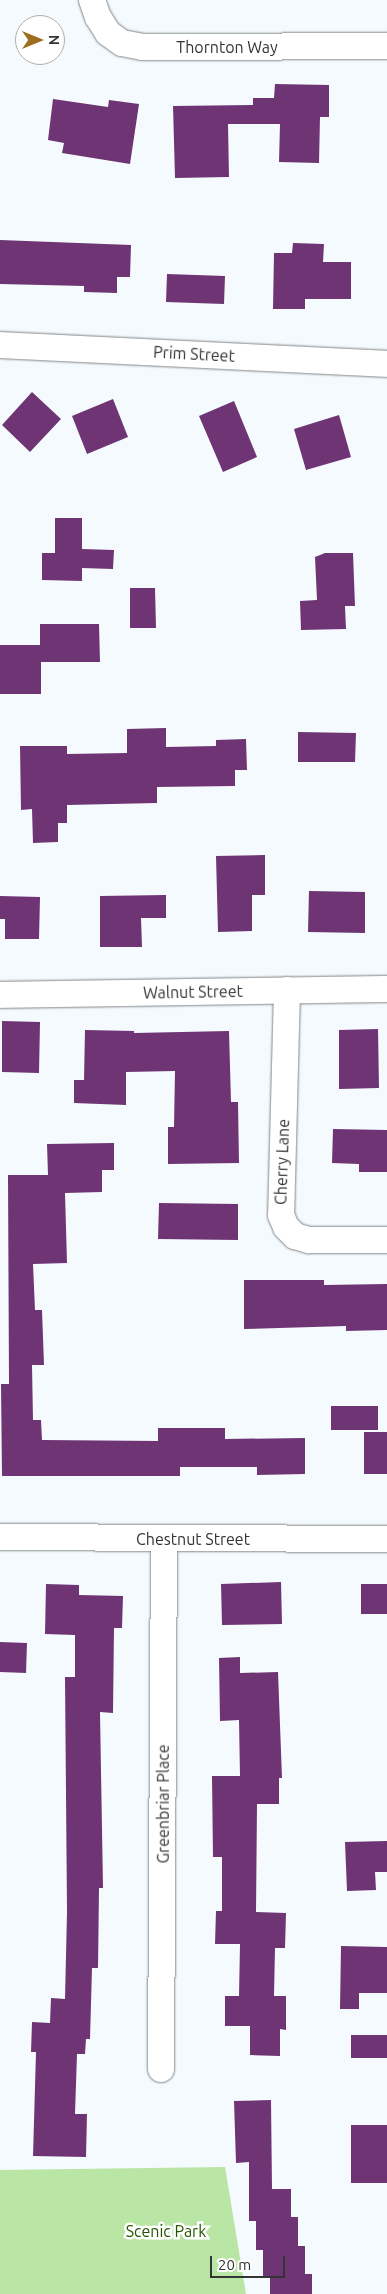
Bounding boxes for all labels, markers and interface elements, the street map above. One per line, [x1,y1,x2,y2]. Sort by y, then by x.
north arrow [15,15,65,65]
text: N [46,35,62,45]
street label: Thornton Way [176,37,278,57]
street label: Prim Street [153,342,235,366]
street label: Walnut Street [143,982,243,1002]
street label: Cherry Lane [271,1119,293,1205]
street label: Chestnut Street [136,1529,250,1549]
street label: Greenbriar Place [153,1745,173,1863]
park label: Scenic Park [126,2221,206,2241]
scale bar [212,2246,287,2278]
text: 20 m [218,2256,251,2273]

